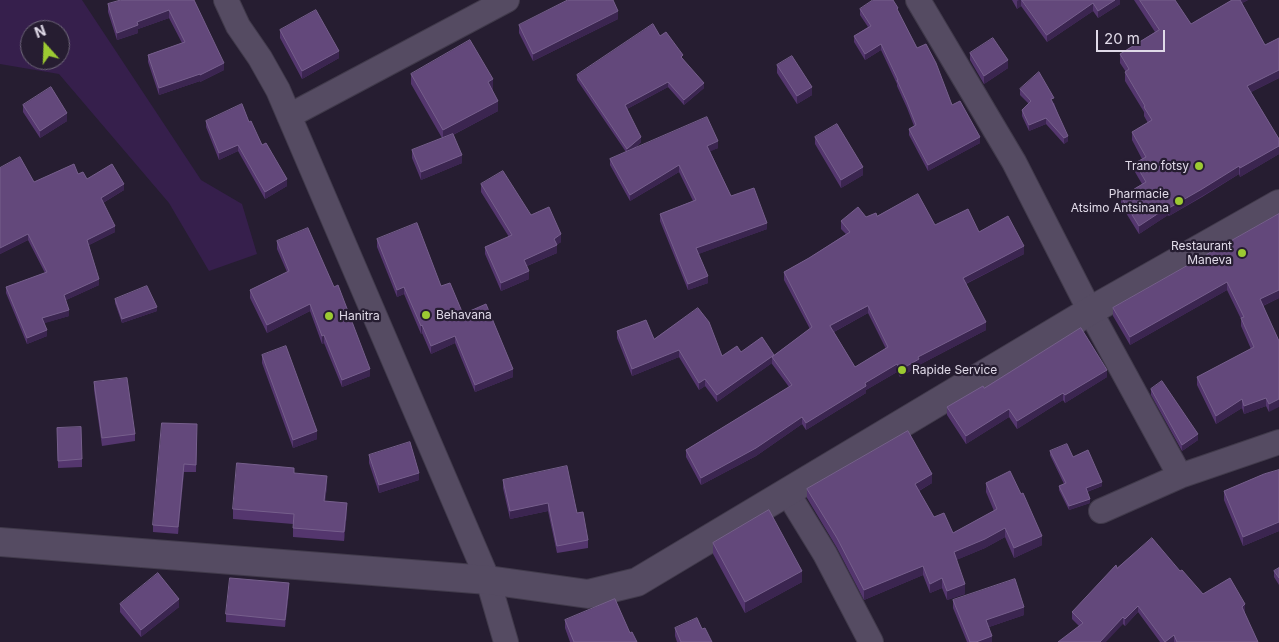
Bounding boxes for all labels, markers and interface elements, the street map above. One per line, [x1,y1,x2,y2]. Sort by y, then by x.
north arrow [20,20,70,70]
scale bar [1099,20,1168,52]
text: N [32,22,48,41]
text: 20 m [1104,29,1140,48]
place label: Trano fotsy [1125,159,1189,173]
marker: Trano fotsy [1193,160,1205,172]
place label: Pharmacie Atsimo Antsinana [1071,187,1169,215]
marker: Pharmacie Atsimo Antsinana [1173,195,1185,207]
place label: Restaurant Maneva [1171,239,1232,267]
marker: Restaurant Maneva [1236,247,1248,259]
place label: Behavana [436,308,492,322]
place label: Hanitra [339,309,380,323]
marker: Behavana [420,309,432,321]
marker: Hanitra [323,310,335,322]
place label: Rapide Service [912,363,997,377]
marker: Rapide Service [896,364,908,376]

